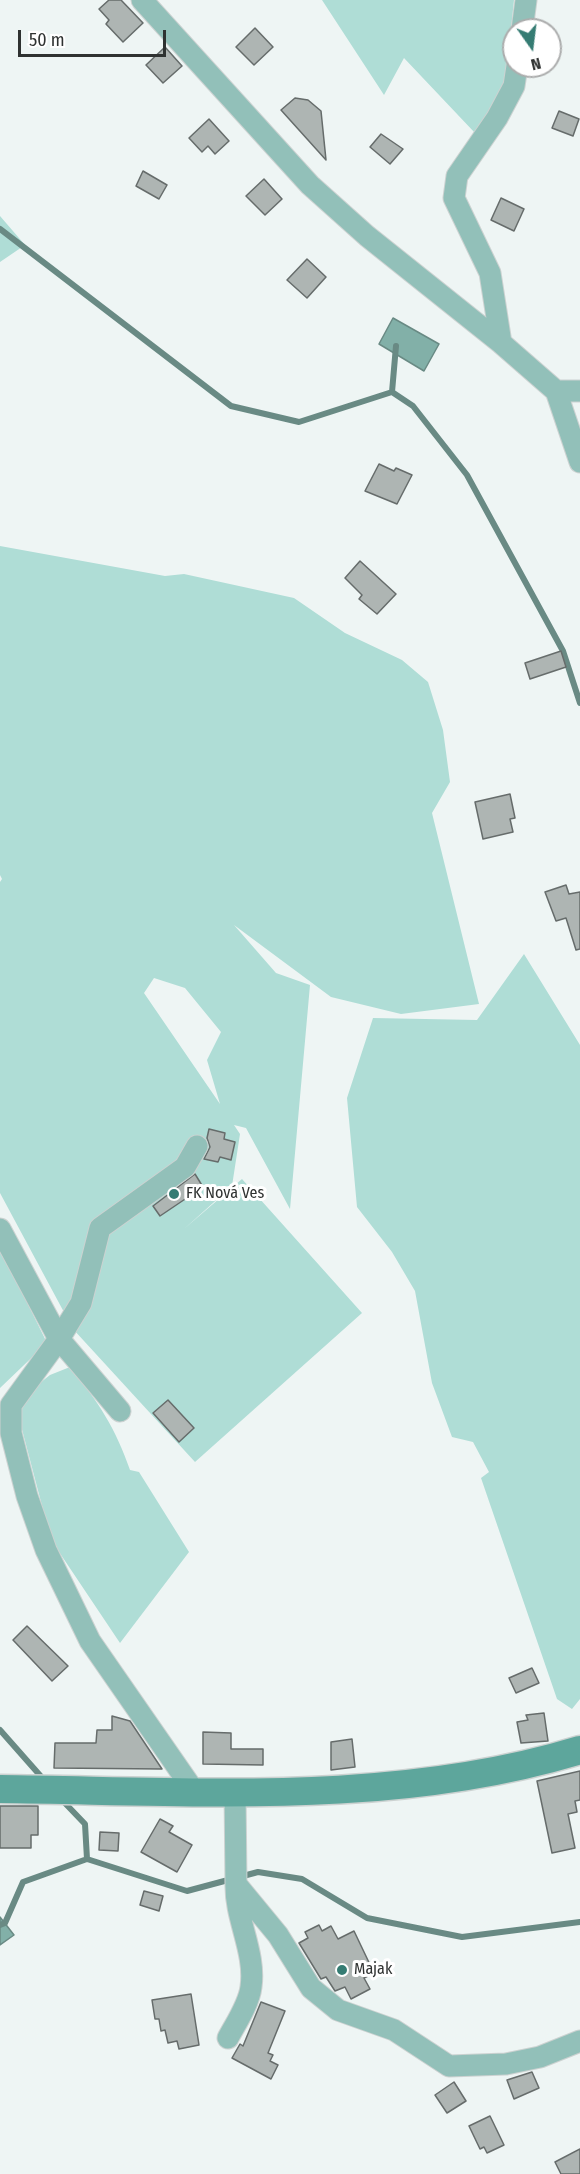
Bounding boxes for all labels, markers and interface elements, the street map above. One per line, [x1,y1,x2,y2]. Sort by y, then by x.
scale bar [21,18,170,56]
north arrow [502,18,562,78]
text: 50 m [29,29,65,51]
text: N [529,54,543,74]
place label: FK Nová Ves [186,1184,264,1204]
marker: FK Nová Ves [167,1187,181,1201]
place label: Majak [354,1960,392,1980]
marker: Majak [335,1963,349,1977]

